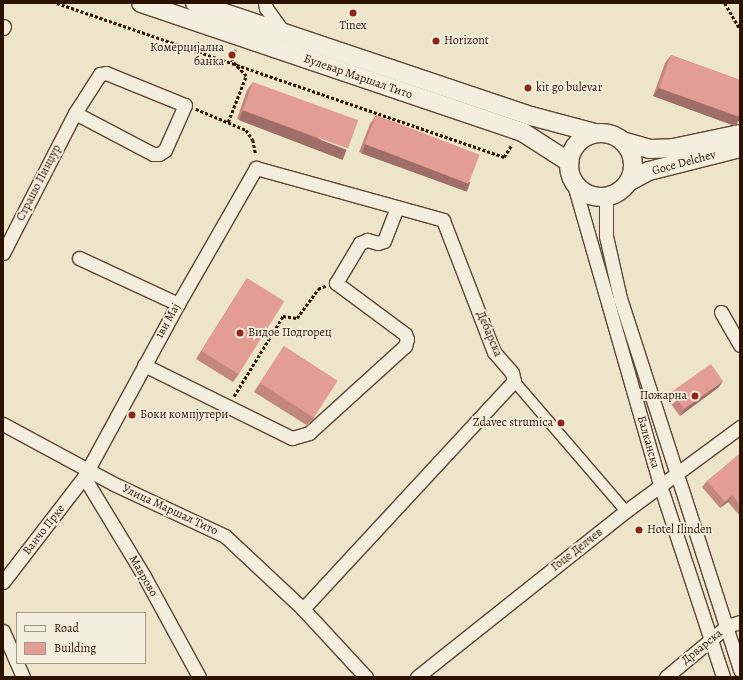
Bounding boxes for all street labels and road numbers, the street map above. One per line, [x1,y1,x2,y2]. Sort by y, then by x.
street label: Булевар Маршал Тито [302,52,414,102]
street label: Страшо Пинџур [14,142,64,224]
street label: Goce Delchev [651,148,717,178]
street label: 1ви Мај [153,301,183,341]
street label: Дебарска [473,309,505,359]
street label: Балканска [634,414,662,470]
street label: Улица Маршал Тито [120,482,220,538]
street label: Ванчо Прке [20,502,68,558]
street label: Гоце Делчев [548,525,606,575]
street label: Маврово [125,553,161,599]
street label: Дрварска [679,626,725,668]

